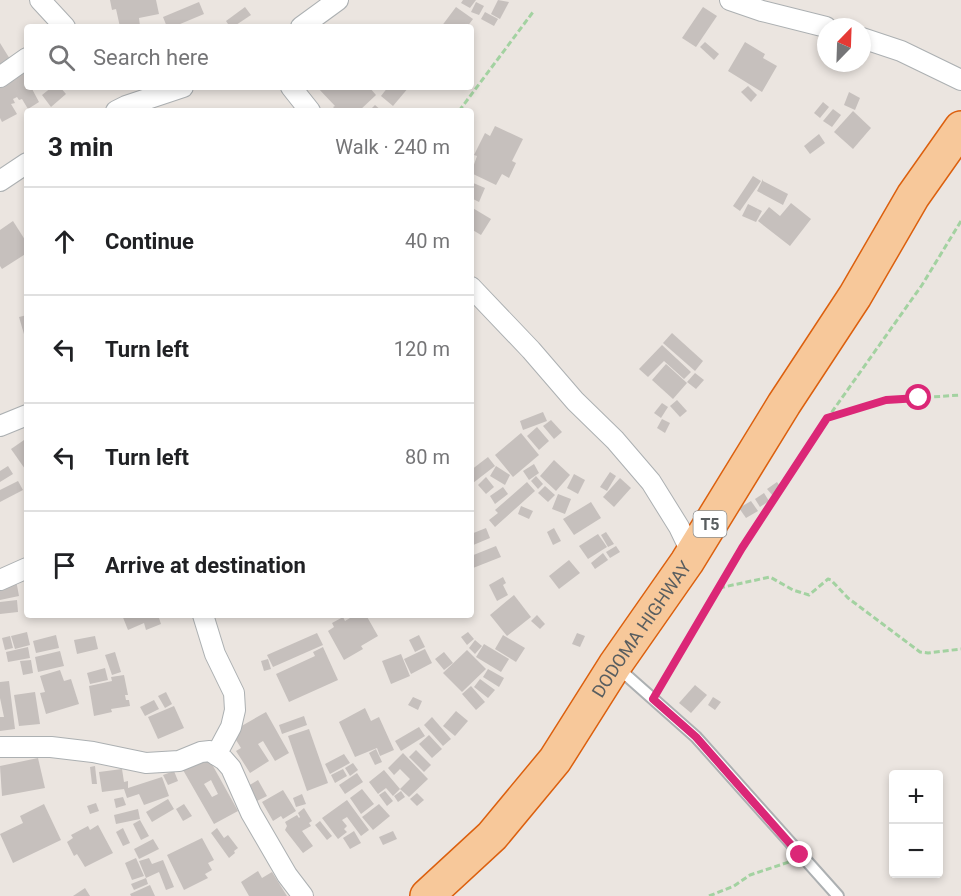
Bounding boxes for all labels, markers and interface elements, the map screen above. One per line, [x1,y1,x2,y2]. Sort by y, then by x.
north arrow [817,18,871,72]
search box [24,24,474,90]
icon: search [45,41,78,74]
text: Search here [93,45,209,70]
text: 3 min [48,132,113,162]
text: Walk · 240 m [335,135,450,159]
icon: ahead [48,225,81,258]
text: Continue [105,229,194,254]
text: 40 m [405,229,450,253]
icon: left [48,333,81,366]
text: Turn left [105,337,189,362]
text: 120 m [394,337,450,361]
route start [905,384,931,410]
icon: left [48,441,81,474]
text: Turn left [105,445,189,470]
text: 80 m [405,445,450,469]
road number: T5 [694,511,726,537]
icon: arrive [48,549,81,582]
text: Arrive at destination [105,553,306,578]
street label: DODOMA HIGHWAY [587,557,695,701]
map controls [889,770,943,878]
button: + [889,770,943,824]
button: − [889,824,943,878]
route end [786,841,812,867]

